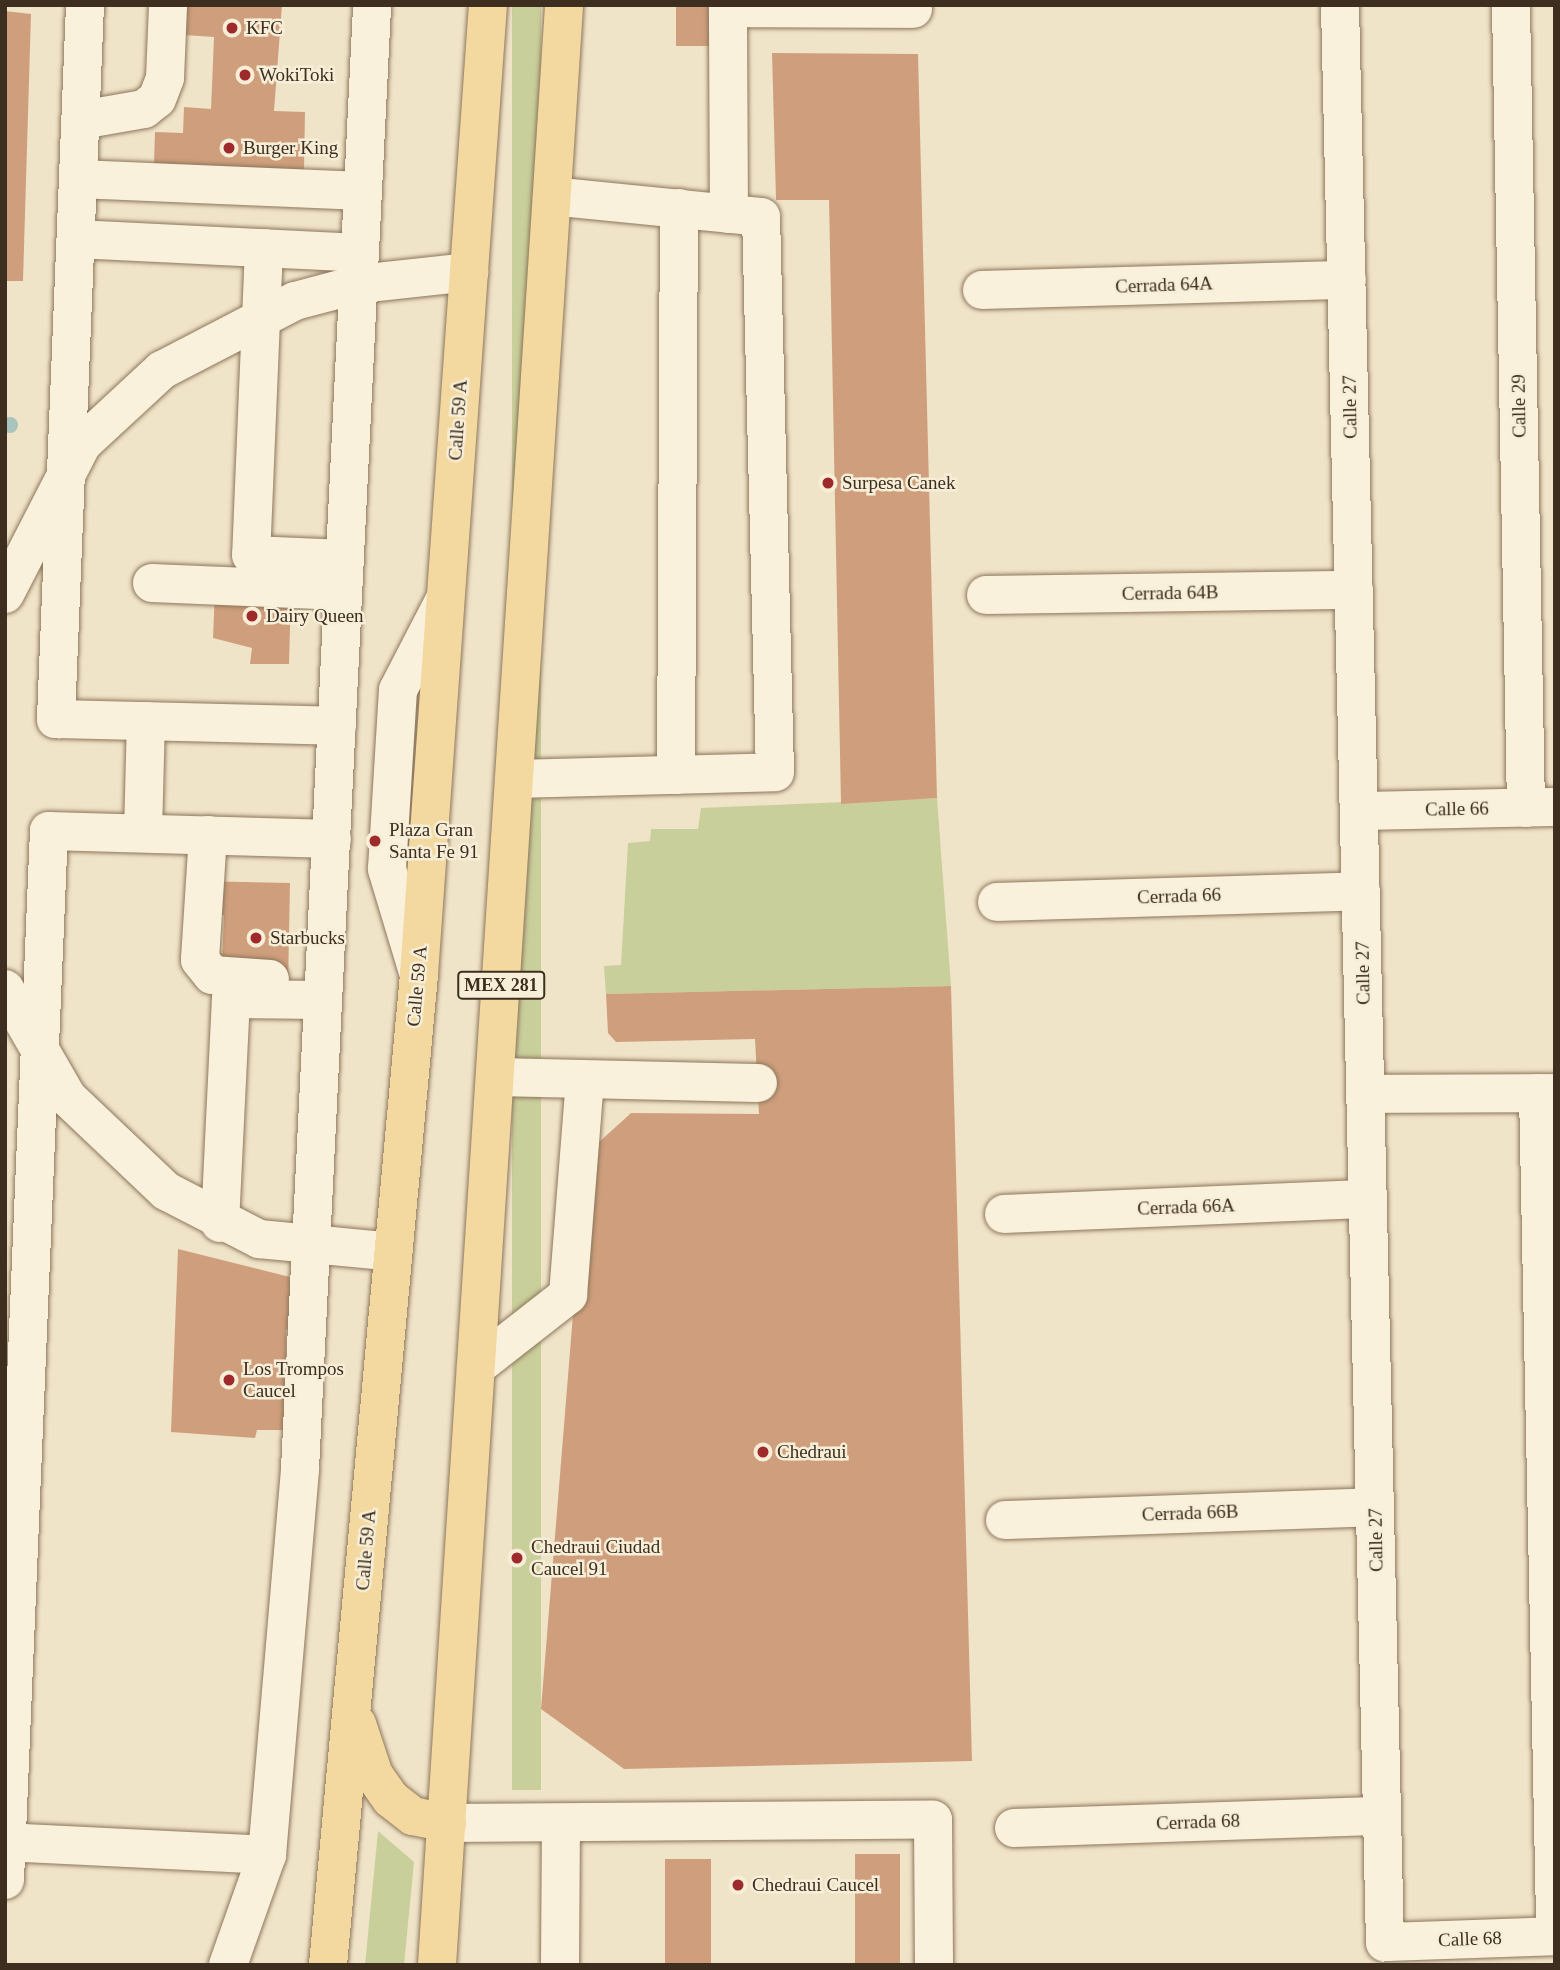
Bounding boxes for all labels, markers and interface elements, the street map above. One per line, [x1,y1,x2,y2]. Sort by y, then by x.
place label: KFC [246,17,283,39]
marker: KFC [224,20,240,36]
place label: WokiToki [259,64,334,86]
marker: WokiToki [237,67,253,83]
place label: Burger King [243,137,338,159]
marker: Burger King [221,140,237,156]
street label: Cerrada 64A [1115,272,1213,298]
street label: Calle 29 [1507,374,1531,438]
street label: Calle 27 [1338,375,1362,439]
street label: Calle 59 A [444,378,472,462]
place label: Surpesa Canek [842,472,955,494]
marker: Surpesa Canek [820,475,836,491]
street label: Cerrada 64B [1122,581,1218,605]
place label: Dairy Queen [266,605,364,627]
marker: Dairy Queen [244,608,260,624]
street label: Calle 66 [1425,797,1489,821]
place label: Plaza Gran Santa Fe 91 [389,819,479,863]
marker: Plaza Gran Santa Fe 91 [367,833,383,849]
street label: Cerrada 66 [1137,883,1221,909]
place label: Starbucks [270,927,345,949]
marker: Starbucks [248,930,264,946]
street label: Calle 27 [1351,941,1375,1005]
street label: Calle 59 A [402,944,432,1028]
road number: MEX 281 [457,970,545,1000]
street label: Cerrada 66A [1137,1194,1235,1220]
place label: Los Trompos Caucel [243,1358,344,1402]
marker: Los Trompos Caucel [221,1372,237,1388]
place label: Chedraui [777,1441,847,1463]
marker: Chedraui [755,1444,771,1460]
street label: Cerrada 66B [1141,1500,1239,1526]
street label: Calle 59 A [351,1508,381,1592]
street label: Calle 27 [1364,1508,1388,1572]
place label: Chedraui Ciudad Caucel 91 [531,1536,660,1580]
marker: Chedraui Ciudad Caucel 91 [509,1550,525,1566]
street label: Cerrada 68 [1156,1809,1240,1835]
place label: Chedraui Caucel [752,1874,879,1896]
marker: Chedraui Caucel [730,1877,746,1893]
street label: Calle 68 [1438,1926,1502,1952]

